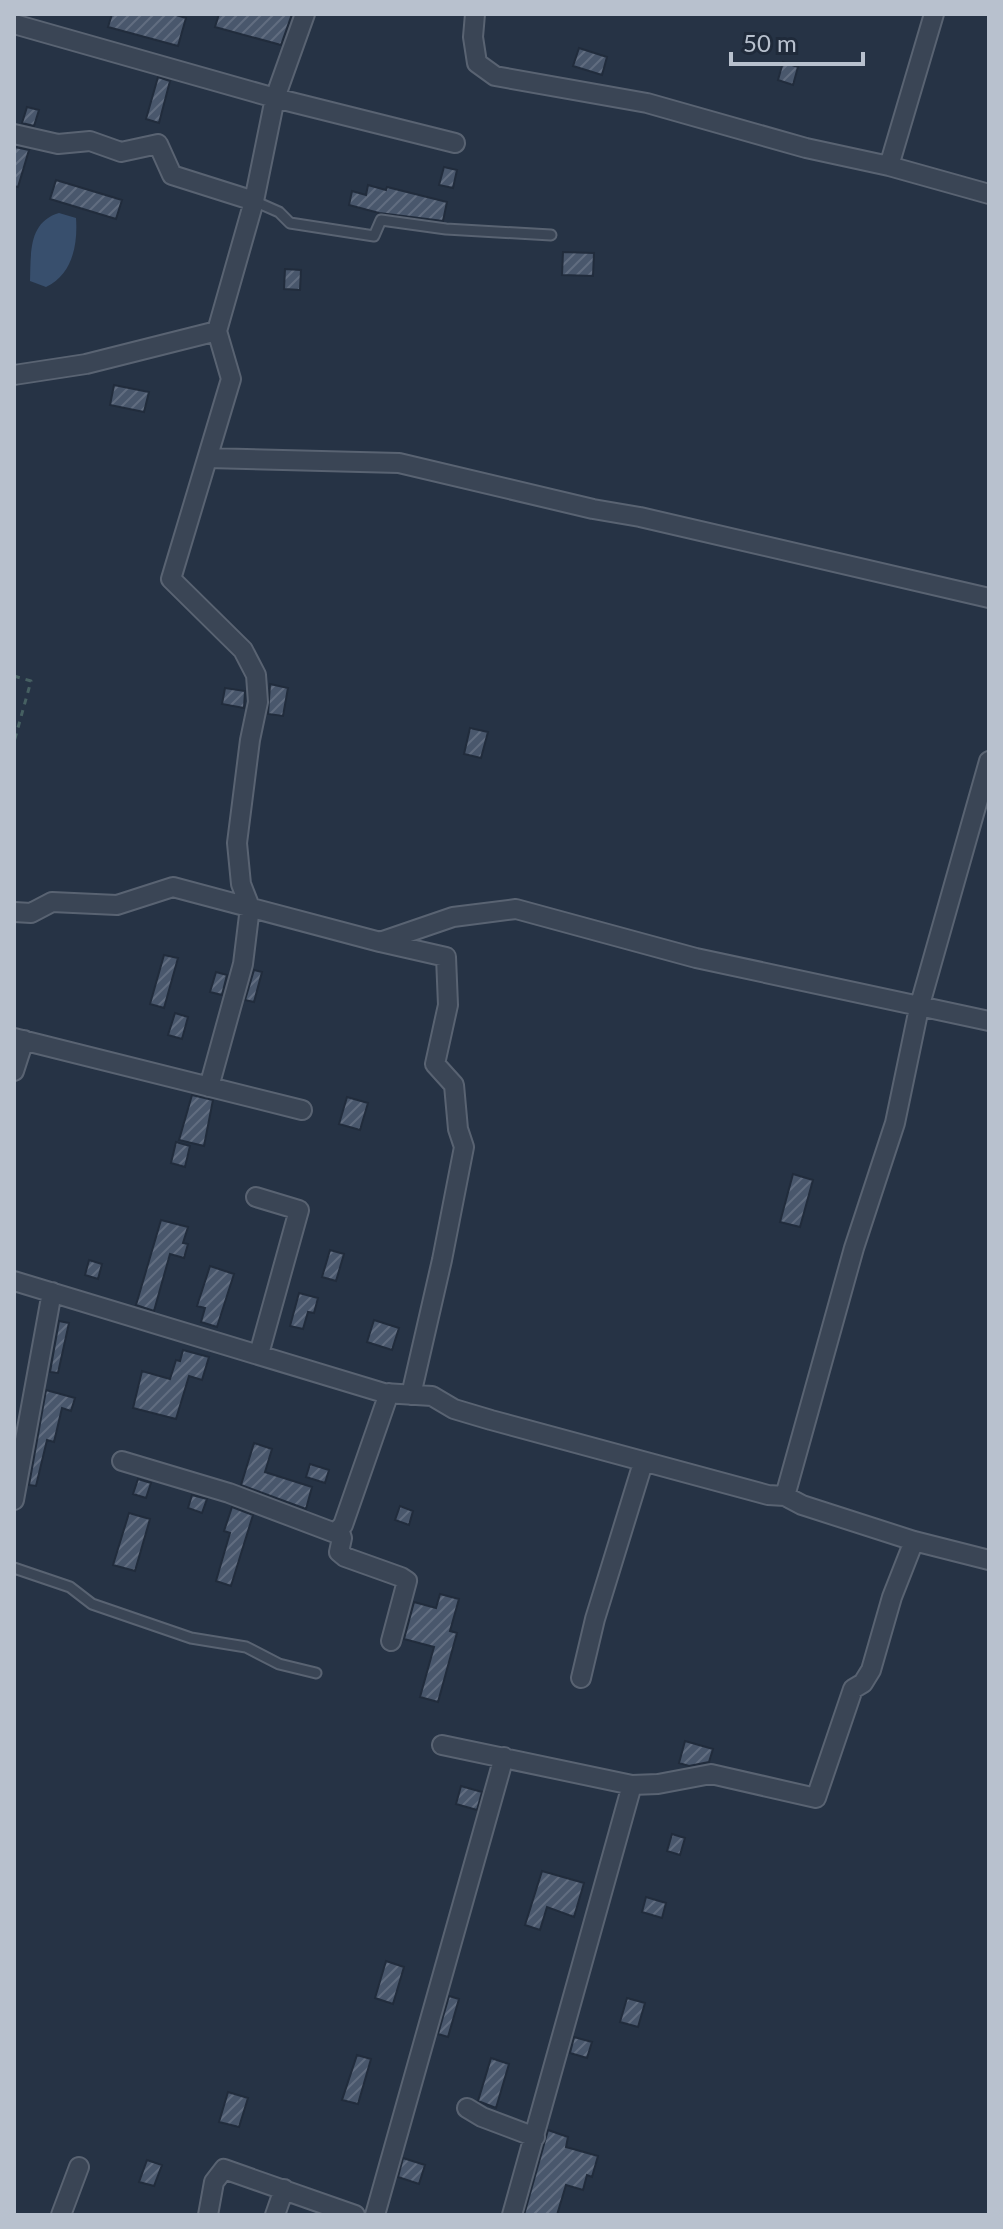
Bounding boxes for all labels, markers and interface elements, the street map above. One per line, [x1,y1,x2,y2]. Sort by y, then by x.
scale bar [731,16,863,66]
text: 50 m [743,28,797,57]

